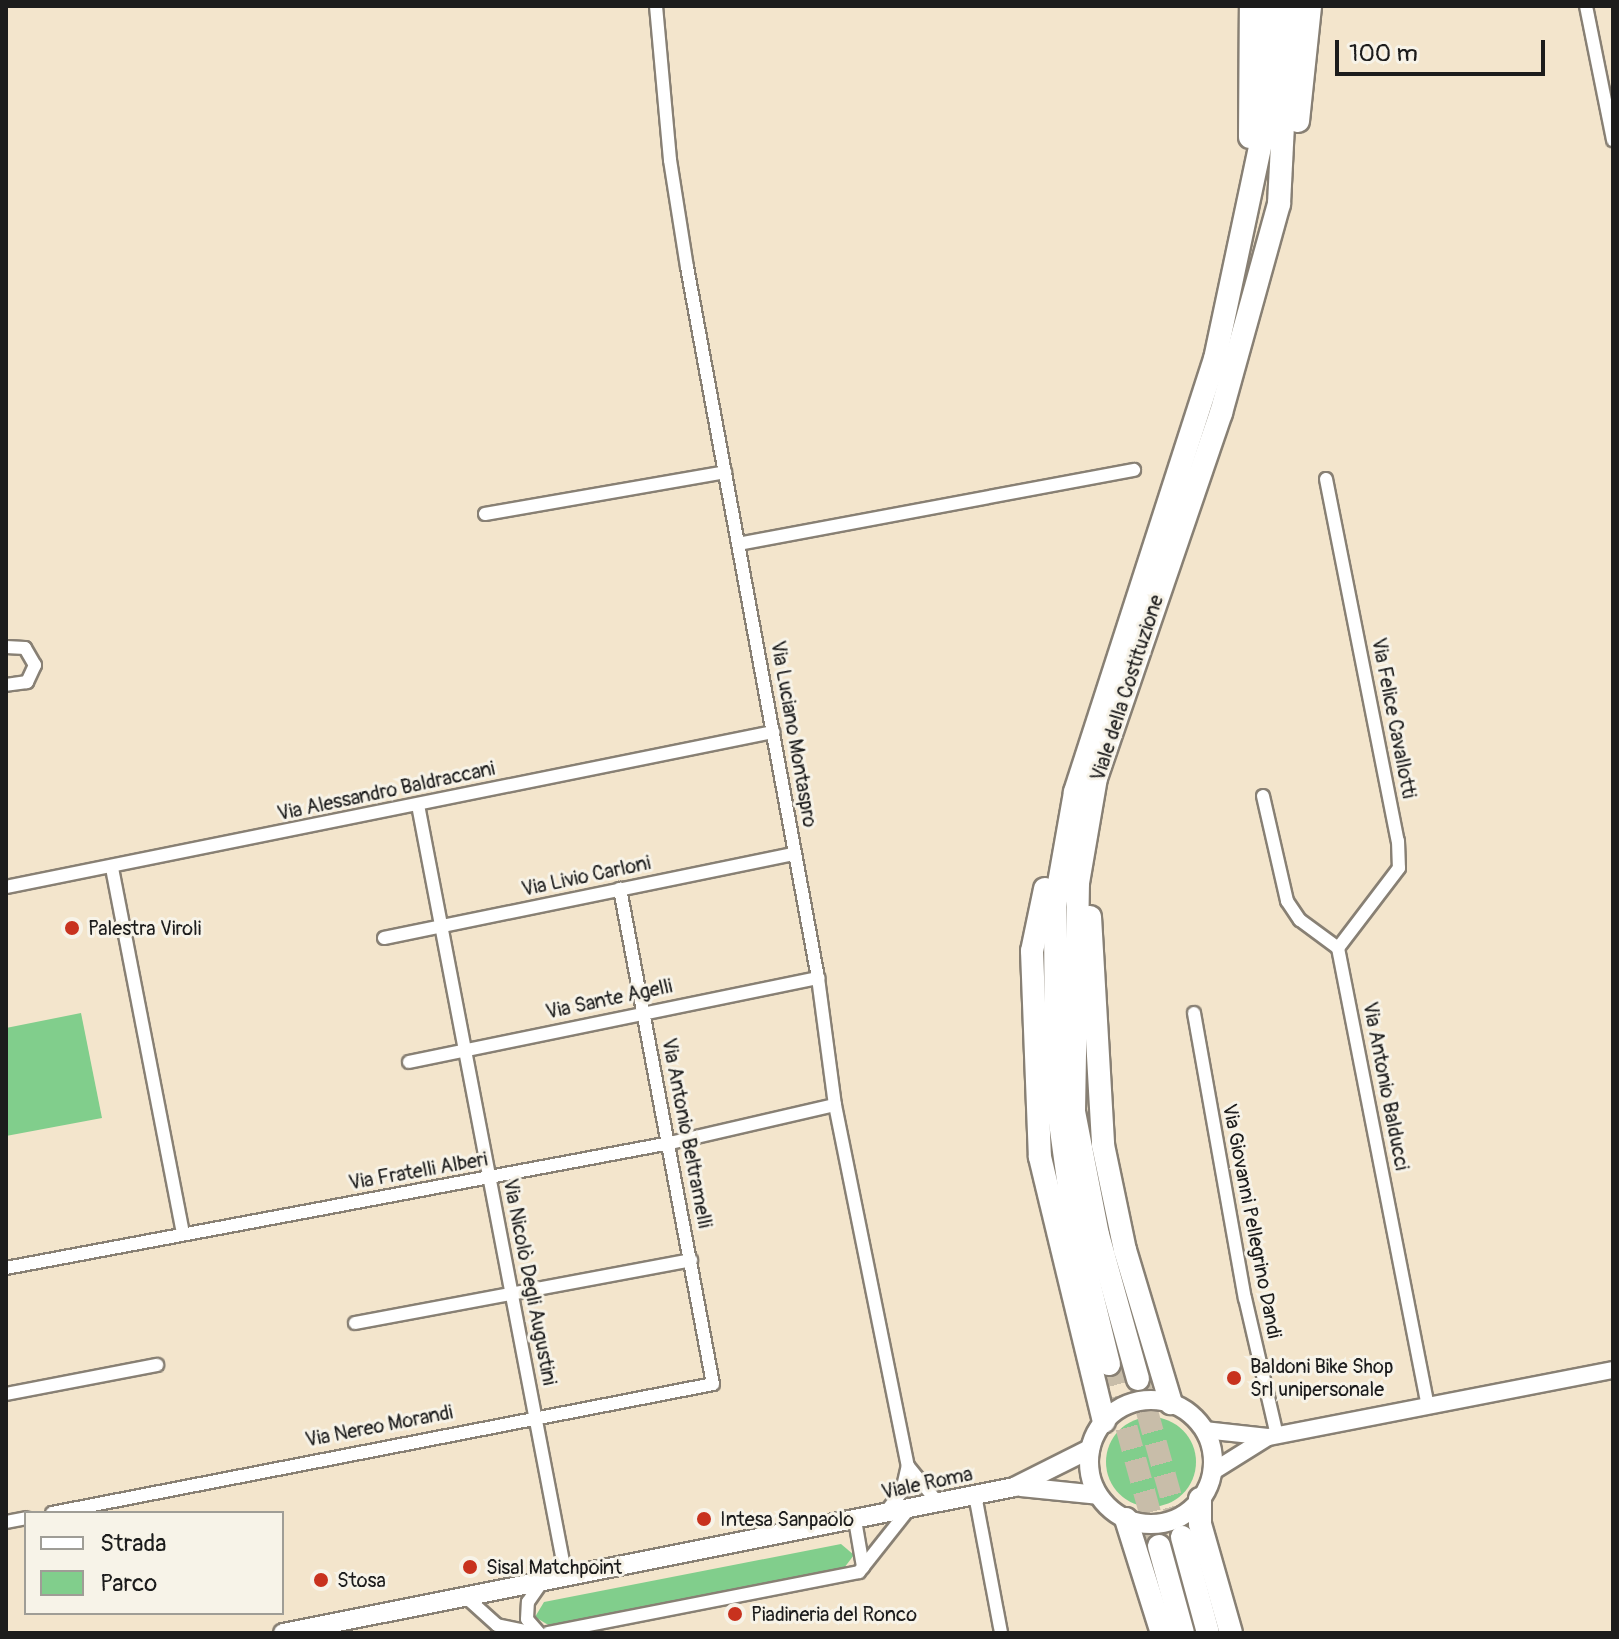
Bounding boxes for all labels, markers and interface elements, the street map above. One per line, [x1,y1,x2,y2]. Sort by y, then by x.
scale bar [1339,24,1549,74]
text: 100 m [1349,39,1418,68]
street label: Viale della Costituzione [1086,592,1168,784]
street label: Via Felice Cavallotti [1367,636,1421,800]
street label: Via Luciano Montaspro [766,639,822,829]
street label: Via Alessandro Baldraccani [275,756,497,826]
street label: Via Livio Carloni [519,851,653,901]
place label: Palestra Viroli [88,916,201,940]
marker: Palestra Viroli [63,919,81,937]
street label: Via Sante Agelli [543,974,675,1024]
street label: Via Antonio Balducci [1358,1000,1414,1172]
street label: Via Antonio Beltramelli [657,1036,717,1230]
street label: Via Giovanni Pellegrino Dandi [1217,1102,1287,1340]
street label: Via Fratelli Alberi [347,1147,489,1195]
street label: Via Nicolò Degli Augustini [498,1177,562,1387]
place label: Baldoni Bike Shop Srl unipersonale [1250,1354,1393,1401]
marker: Baldoni Bike Shop Srl unipersonale [1225,1369,1243,1387]
street label: Via Nereo Morandi [303,1400,455,1452]
street label: Viale Roma [879,1462,975,1504]
place label: Intesa Sanpaolo [720,1507,854,1531]
marker: Intesa Sanpaolo [695,1510,713,1528]
legend [24,1511,284,1615]
text: Strada [100,1529,166,1558]
place label: Sisal Matchpoint [486,1555,622,1579]
marker: Sisal Matchpoint [461,1558,479,1576]
place label: Stosa [337,1568,386,1592]
text: Parco [100,1569,157,1598]
marker: Stosa [312,1571,330,1589]
place label: Piadineria del Ronco [751,1602,917,1626]
marker: Piadineria del Ronco [726,1605,744,1623]

